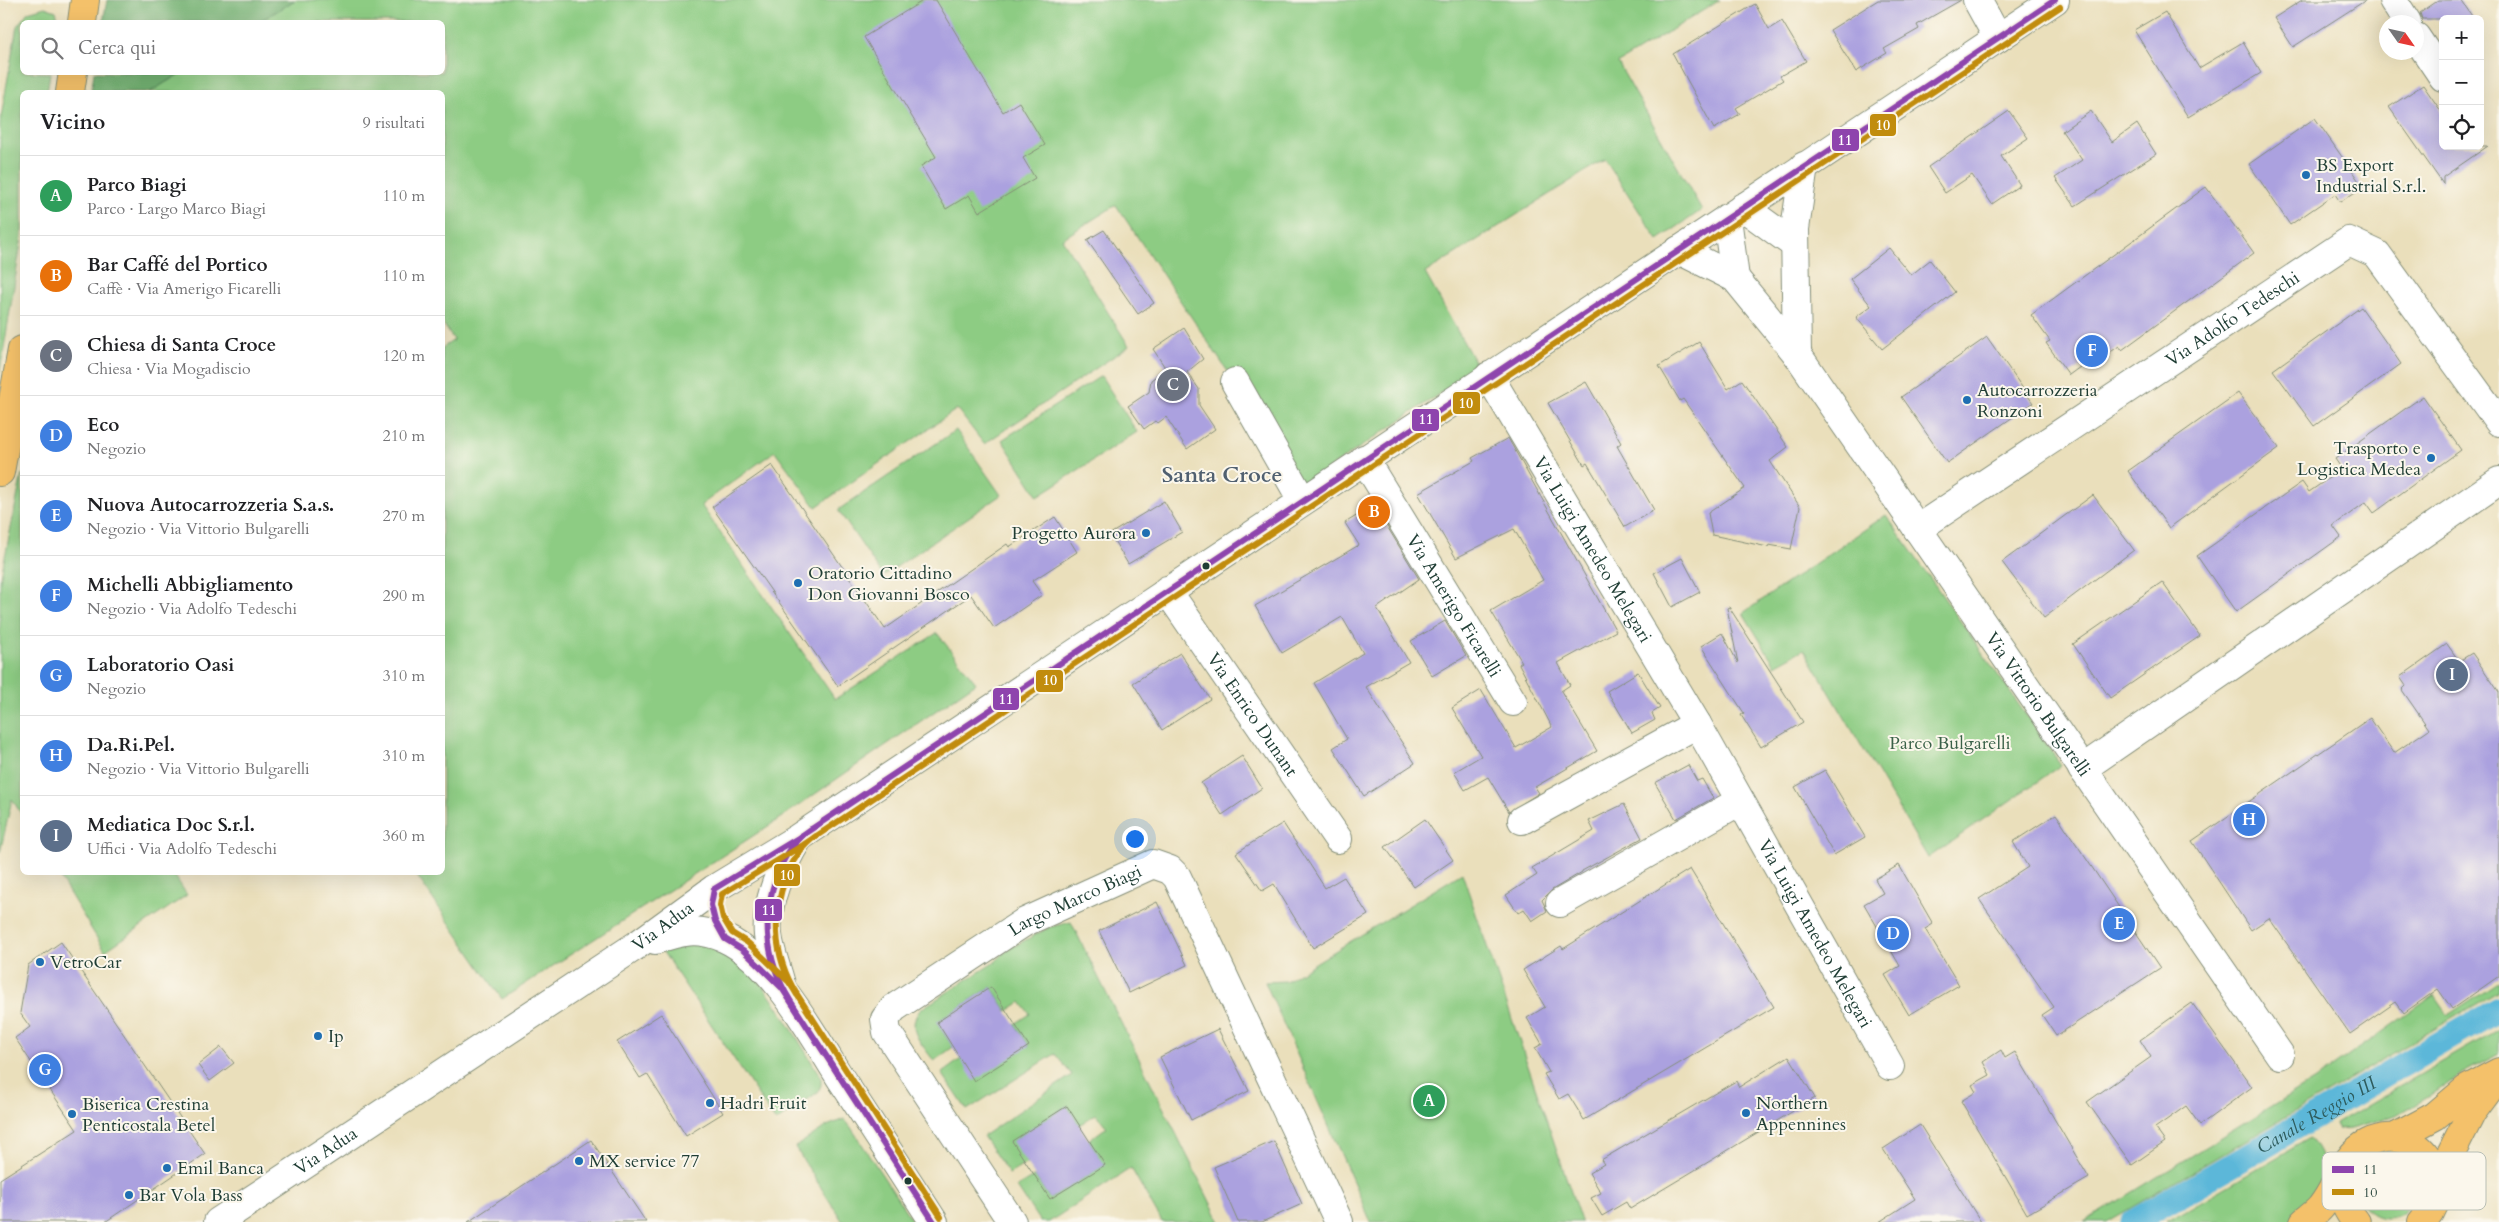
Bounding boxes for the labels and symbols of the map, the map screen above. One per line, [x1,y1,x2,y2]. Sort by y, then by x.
north arrow [2379,15,2424,60]
line badge: 10 [1869,113,1897,137]
text: 10 [1876,116,1890,135]
line badge: 11 [1831,128,1860,152]
text: 11 [1838,131,1852,150]
place label: BS Export Industrial S.r.l. [2316,153,2426,199]
marker: BS Export Industrial S.r.l. [2300,169,2312,181]
street label: Via Adolfo Tedeschi [2160,265,2304,372]
pin: F [2076,332,2108,370]
pin: C [1157,366,1189,404]
place label: Autocarrozzeria Ronzoni [1977,378,2098,424]
line badge: 10 [1452,391,1481,415]
text: 10 [1459,394,1473,413]
marker: Autocarrozzeria Ronzoni [1961,394,1973,406]
line badge: 11 [1411,408,1440,432]
text: 11 [1419,410,1433,429]
place label: Trasporto e Logistica Medea [2297,436,2421,482]
street label: Via Luigi Amedeo Melegari [1527,452,1658,647]
marker: Trasporto e Logistica Medea [2425,452,2437,464]
district label: Santa Croce [1162,460,1282,490]
pin: B [1358,493,1390,531]
place label: Progetto Aurora [1012,521,1136,546]
marker: Progetto Aurora [1140,527,1152,539]
street label: Via Amerigo Ficarelli [1400,529,1507,682]
place label: Oratorio Cittadino Don Giovanni Bosco [808,561,970,607]
unlabelled marker [1201,561,1211,571]
marker: Oratorio Cittadino Don Giovanni Bosco [792,577,804,589]
street label: Via Vittorio Bulgarelli [1980,627,2097,781]
street label: Via Enrico Dunant [1201,648,1304,782]
pin: I [2436,656,2468,694]
line badge: 10 [1035,669,1064,693]
text: 10 [1043,671,1057,690]
line badge: 11 [992,687,1020,711]
text: 11 [999,690,1013,709]
park label: Parco Bulgarelli [1889,731,2011,756]
pin: H [2233,801,2265,839]
your location [1122,826,1148,852]
street label: Via Luigi Amedeo Melegari [1752,835,1878,1032]
street label: Largo Marco Biagi [1003,858,1146,942]
line badge: 10 [773,863,801,887]
text: 10 [780,866,794,885]
street label: Via Adua [627,895,699,957]
line badge: 11 [754,898,783,922]
text: 11 [762,901,776,920]
pin: E [2103,905,2135,943]
pin: D [1877,915,1909,953]
place label: VetroCar [50,950,122,975]
marker: VetroCar [34,956,46,968]
place label: Ip [328,1024,344,1049]
marker: Ip [312,1030,324,1042]
pin: G [29,1051,61,1089]
water label: Canale Reggio III [2252,1070,2382,1160]
pin: A [1413,1082,1445,1120]
place label: Hadri Fruit [720,1091,807,1116]
place label: Northern Appennines [1756,1091,1846,1137]
place label: Biserica Crestina Penticostala Betel [82,1092,216,1138]
marker: Hadri Fruit [704,1097,716,1109]
marker: Northern Appennines [1740,1107,1752,1119]
marker: Biserica Crestina Penticostala Betel [66,1108,78,1120]
street label: Via Adua [289,1121,362,1181]
place label: MX service 77 [589,1149,700,1174]
legend [2322,1152,2486,1210]
marker: MX service 77 [573,1155,585,1167]
place label: Emil Banca [177,1156,264,1181]
text: 11 [2363,1160,2377,1179]
marker: Emil Banca [161,1162,173,1174]
unlabelled marker [903,1176,913,1186]
place label: Bar Vola Bass [139,1183,243,1208]
text: 10 [2363,1183,2377,1202]
marker: Bar Vola Bass [123,1189,135,1201]

